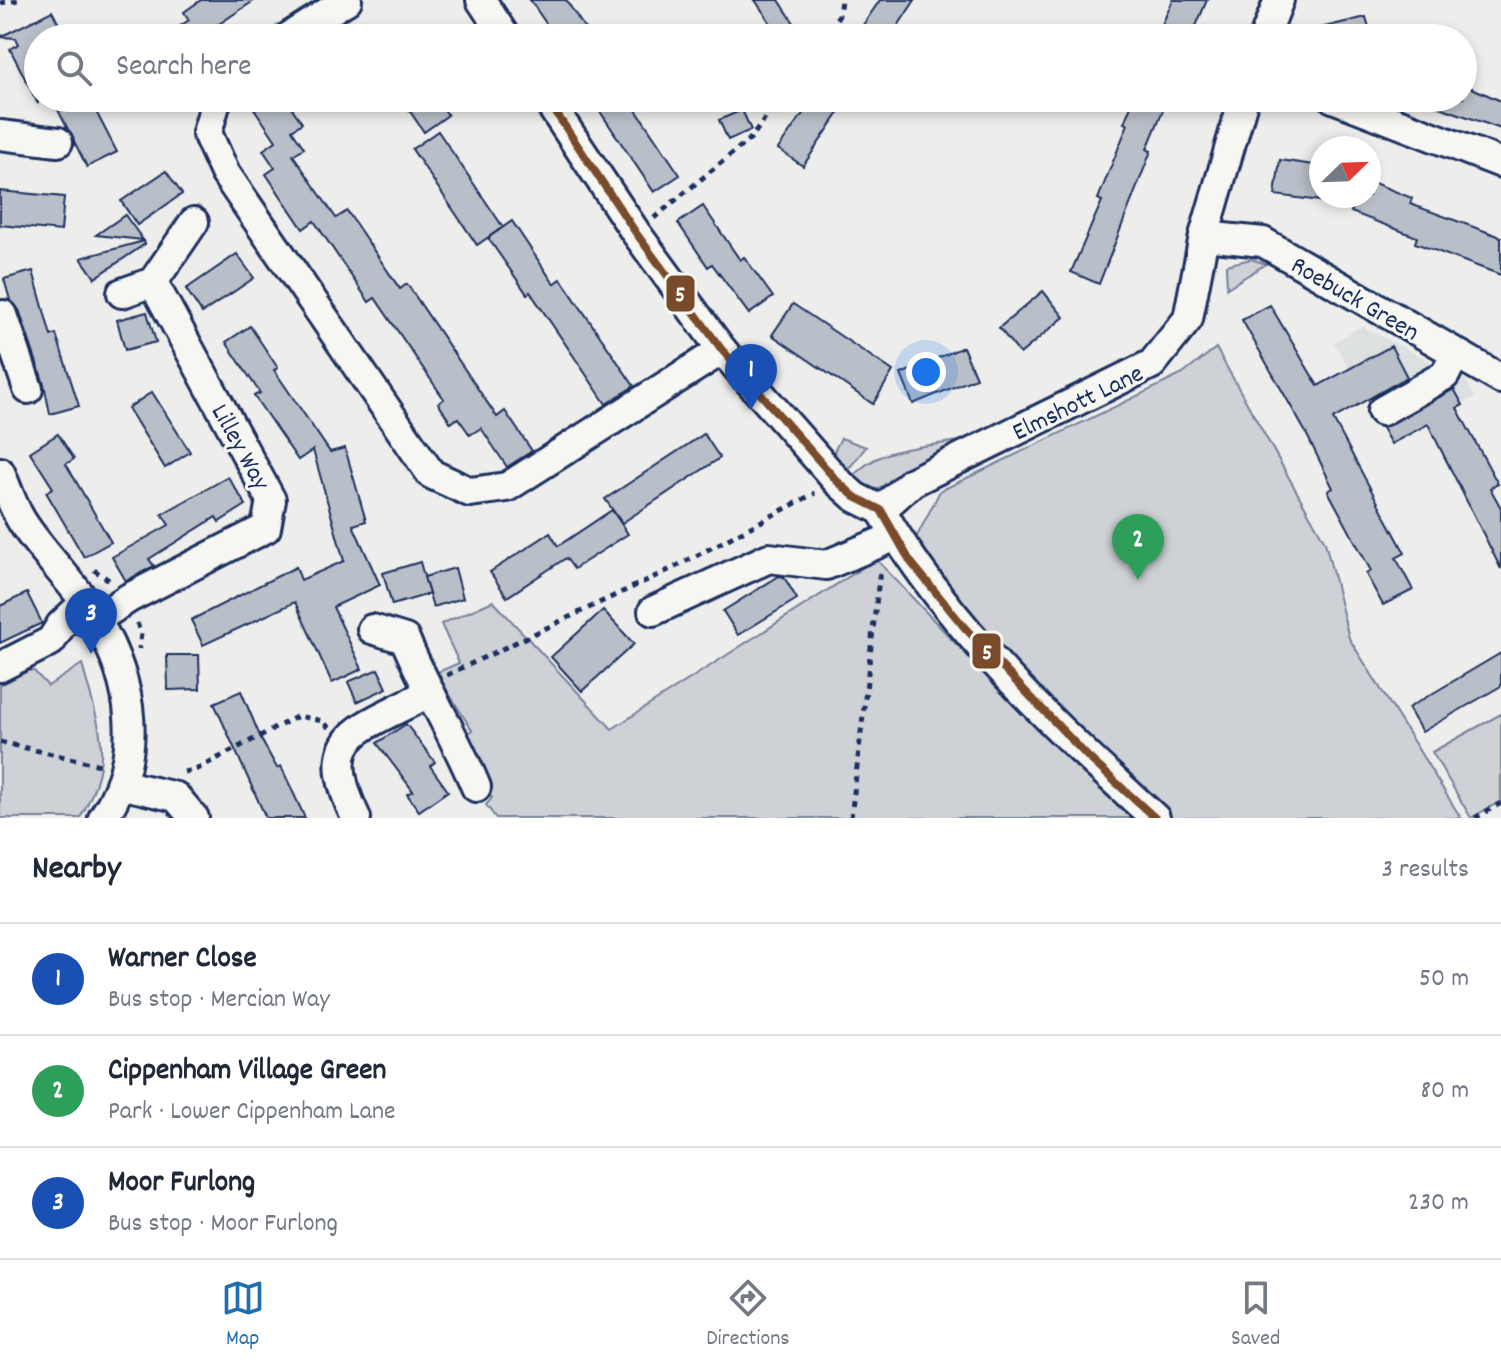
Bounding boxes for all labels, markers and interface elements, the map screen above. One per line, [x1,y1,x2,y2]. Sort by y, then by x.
search box [24,24,1477,112]
icon: search [52,46,96,90]
text: Search here [116,47,252,90]
north arrow [1309,136,1381,208]
street label: Roebuck Green [1283,248,1425,352]
line badge: 5 [665,274,696,313]
text: 5 [675,281,685,312]
pin: 1 [725,344,777,410]
your location [906,352,946,392]
street label: Elmshott Lane [1007,356,1150,452]
street label: Lilley Way [200,398,278,498]
pin: 2 [1112,514,1164,580]
pin: 3 [65,588,117,654]
line badge: 5 [971,632,1002,670]
text: 5 [982,639,992,670]
text: Nearby [32,846,121,895]
text: 3 results [1382,852,1469,889]
text: Warner Close [108,939,257,982]
text: 1 [55,961,61,998]
text: 50 m [1419,961,1469,998]
text: Bus stop · Mercian Way [108,982,330,1019]
text: Cippenham Village Green [108,1051,386,1094]
text: 2 [52,1073,64,1110]
text: 80 m [1421,1073,1469,1110]
text: Park · Lower Cippenham Lane [108,1094,395,1131]
text: Moor Furlong [108,1163,255,1206]
text: 3 [52,1185,64,1222]
text: 230 m [1408,1185,1469,1222]
text: Bus stop · Moor Furlong [108,1206,338,1243]
tab: Map [221,1276,265,1355]
tab: Directions [706,1276,790,1355]
tab: Saved [1231,1276,1280,1355]

